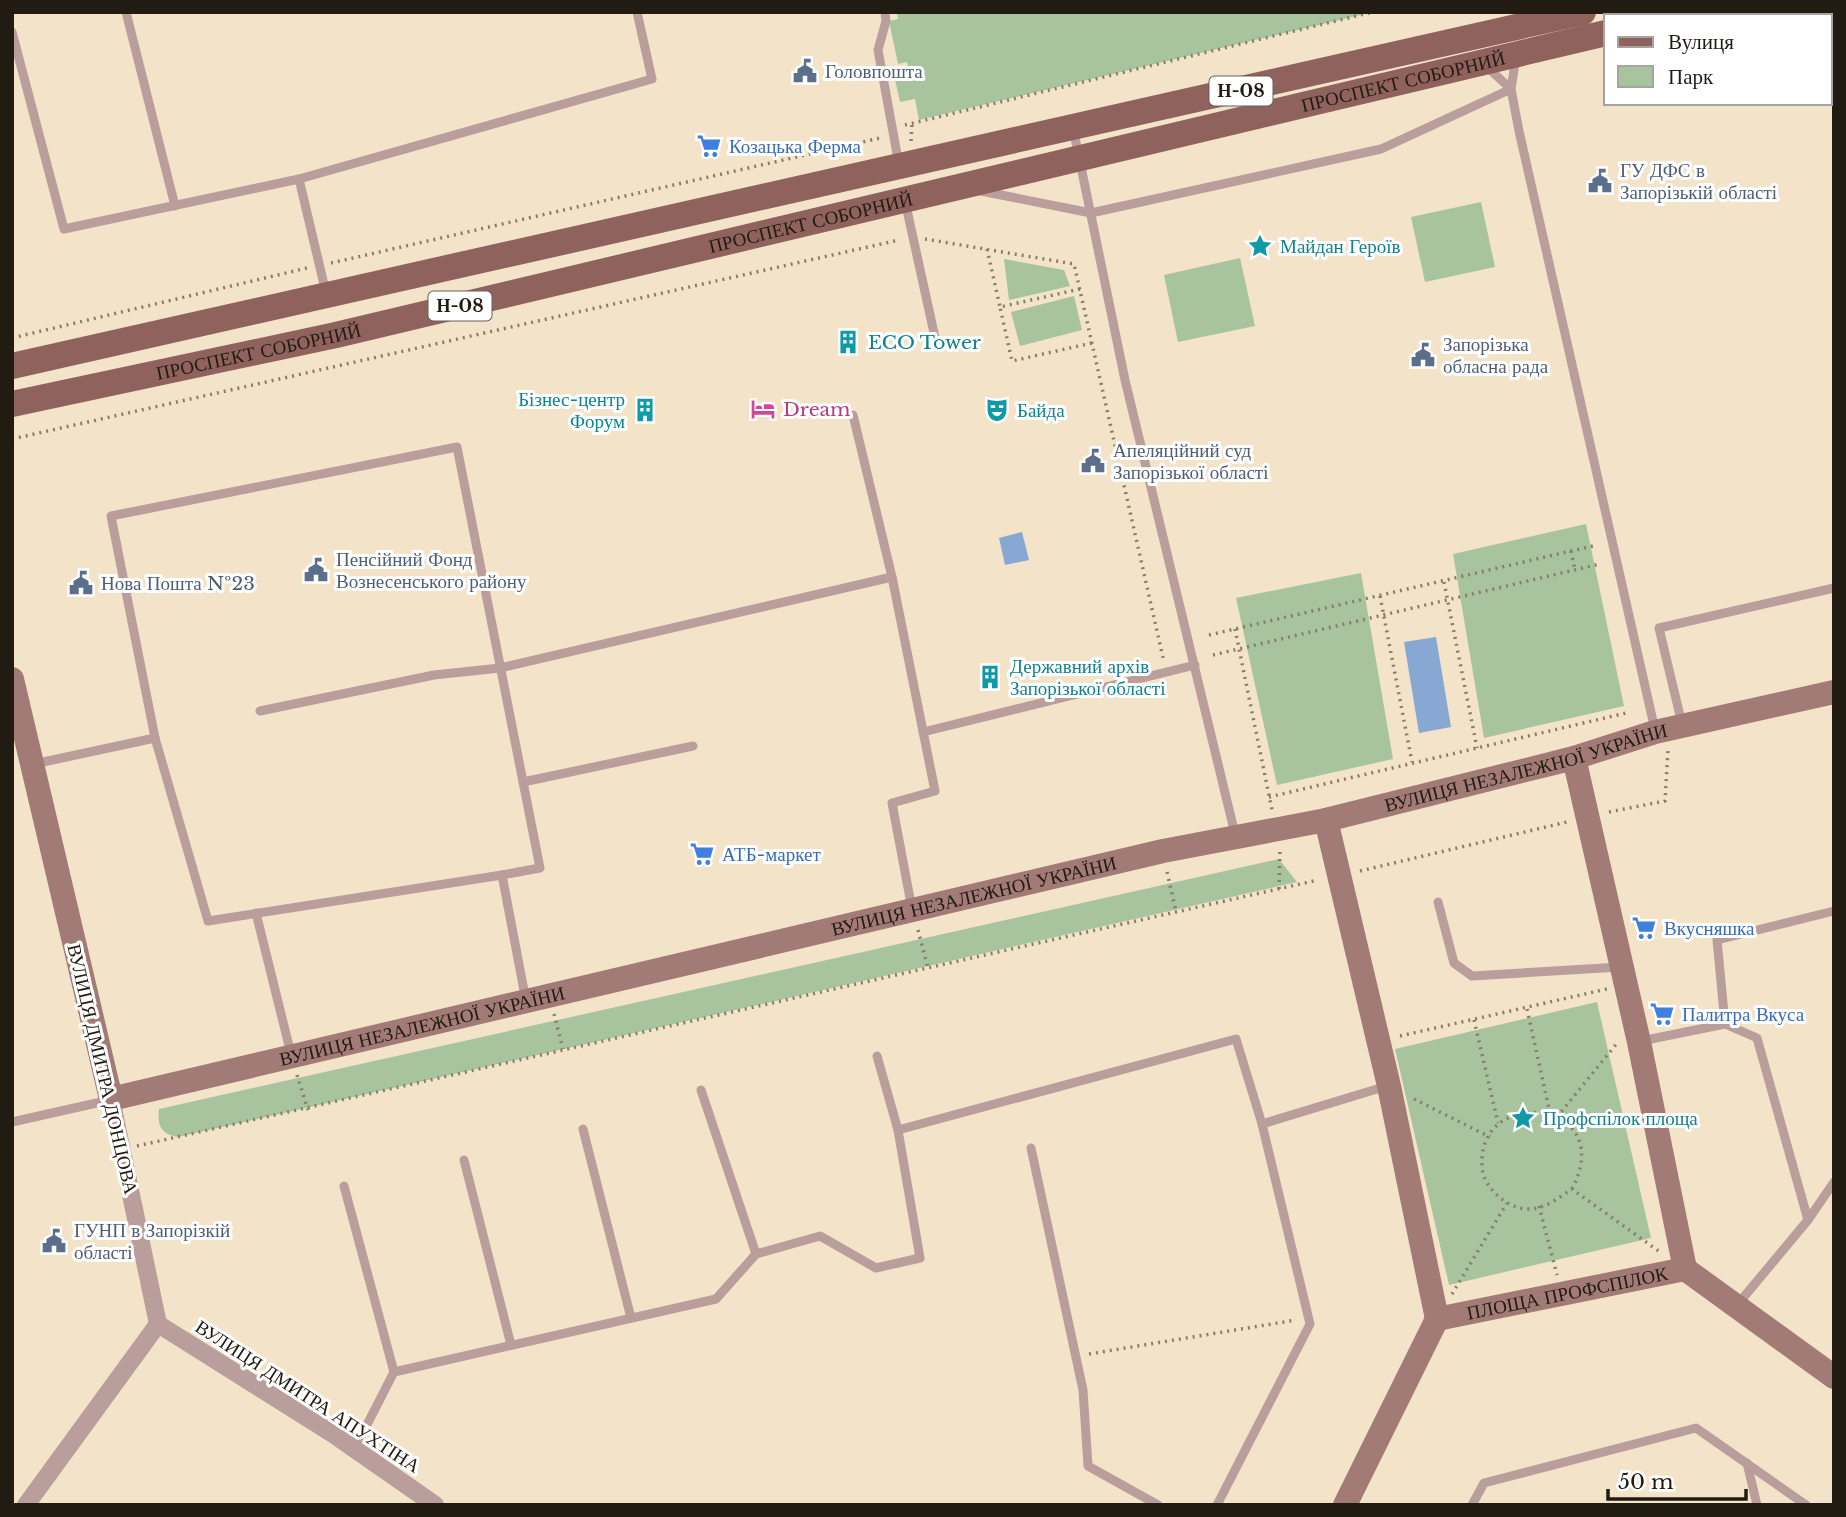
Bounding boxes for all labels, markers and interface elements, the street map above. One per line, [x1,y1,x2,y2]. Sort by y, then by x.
legend [1604,14,1832,105]
text: Вулиця [1668,29,1734,55]
street label: ПРОСПЕКТ СОБОРНИЙ [1299,46,1508,117]
public building icon: Головпошта [791,57,819,85]
place label: Головпошта [825,60,923,83]
text: Парк [1668,64,1714,90]
road number: Н-08 [1210,76,1272,106]
supermarket icon: Козацька Ферма [695,132,723,160]
place label: Козацька Ферма [729,135,861,158]
place label: ГУ ДФС в Запорізькій області [1620,159,1777,204]
public building icon: ГУ ДФС в Запорізькій області [1586,167,1614,195]
street label: ПРОСПЕКТ СОБОРНИЙ [706,187,915,258]
place icon: Майдан Героїв [1246,232,1274,260]
place label: Майдан Героїв [1280,235,1400,258]
road number: Н-08 [428,292,491,320]
street label: ПРОСПЕКТ СОБОРНИЙ [154,318,364,385]
building icon: ECO Tower [834,328,862,356]
place label: ECO Tower [868,331,981,354]
place label: Запорізька обласна рада [1443,333,1549,378]
public building icon: Запорізька обласна рада [1409,341,1437,369]
place label: Бізнес-центр Форум [518,388,625,433]
hotel icon: Dream [749,395,777,423]
building icon: Бізнес-центр Форум [631,396,659,424]
theatre icon: Байда [983,396,1011,424]
place label: Dream [783,398,850,421]
place label: Байда [1017,399,1065,422]
place label: Апеляційний суд Запорізької області [1113,439,1268,484]
public building icon: Апеляційний суд Запорізької області [1079,447,1107,475]
place label: Пенсійний Фонд Вознесенського району [336,548,527,593]
public building icon: Пенсійний Фонд Вознесенського району [302,556,330,584]
public building icon: Нова Пошта №23 [67,569,95,597]
place label: Нова Пошта №23 [101,572,255,595]
place label: Державний архів Запорізької області [1010,655,1165,700]
building icon: Державний архів Запорізької області [976,663,1004,691]
street label: ВУЛИЦЯ НЕЗАЛЕЖНОЇ УКРАЇНИ [1382,719,1670,817]
supermarket icon: АТБ-маркет [688,840,716,868]
place label: АТБ-маркет [722,843,821,866]
street label: ВУЛИЦЯ НЕЗАЛЕЖНОЇ УКРАЇНИ [829,851,1119,941]
supermarket icon: Вкусняшка [1630,914,1658,942]
place label: Вкусняшка [1664,917,1755,940]
street label: ВУЛИЦЯ ДМИТРА ДОНЦОВА [62,942,143,1197]
street label: ВУЛИЦЯ НЕЗАЛЕЖНОЇ УКРАЇНИ [277,981,567,1071]
supermarket icon: Палитра Вкуса [1648,1000,1676,1028]
place label: Палитра Вкуса [1682,1003,1805,1026]
place icon: Профспілок площа [1509,1104,1537,1132]
place label: Профспілок площа [1543,1107,1698,1130]
place label: ГУНП в Запорізкій області [74,1219,230,1264]
public building icon: ГУНП в Запорізкій області [40,1227,68,1255]
street label: ПЛОЩА ПРОФСПІЛОК [1465,1262,1670,1325]
street label: ВУЛИЦЯ ДМИТРА АПУХТІНА [191,1315,425,1478]
scale bar [1608,1458,1746,1502]
text: 50 m [1618,1469,1674,1495]

